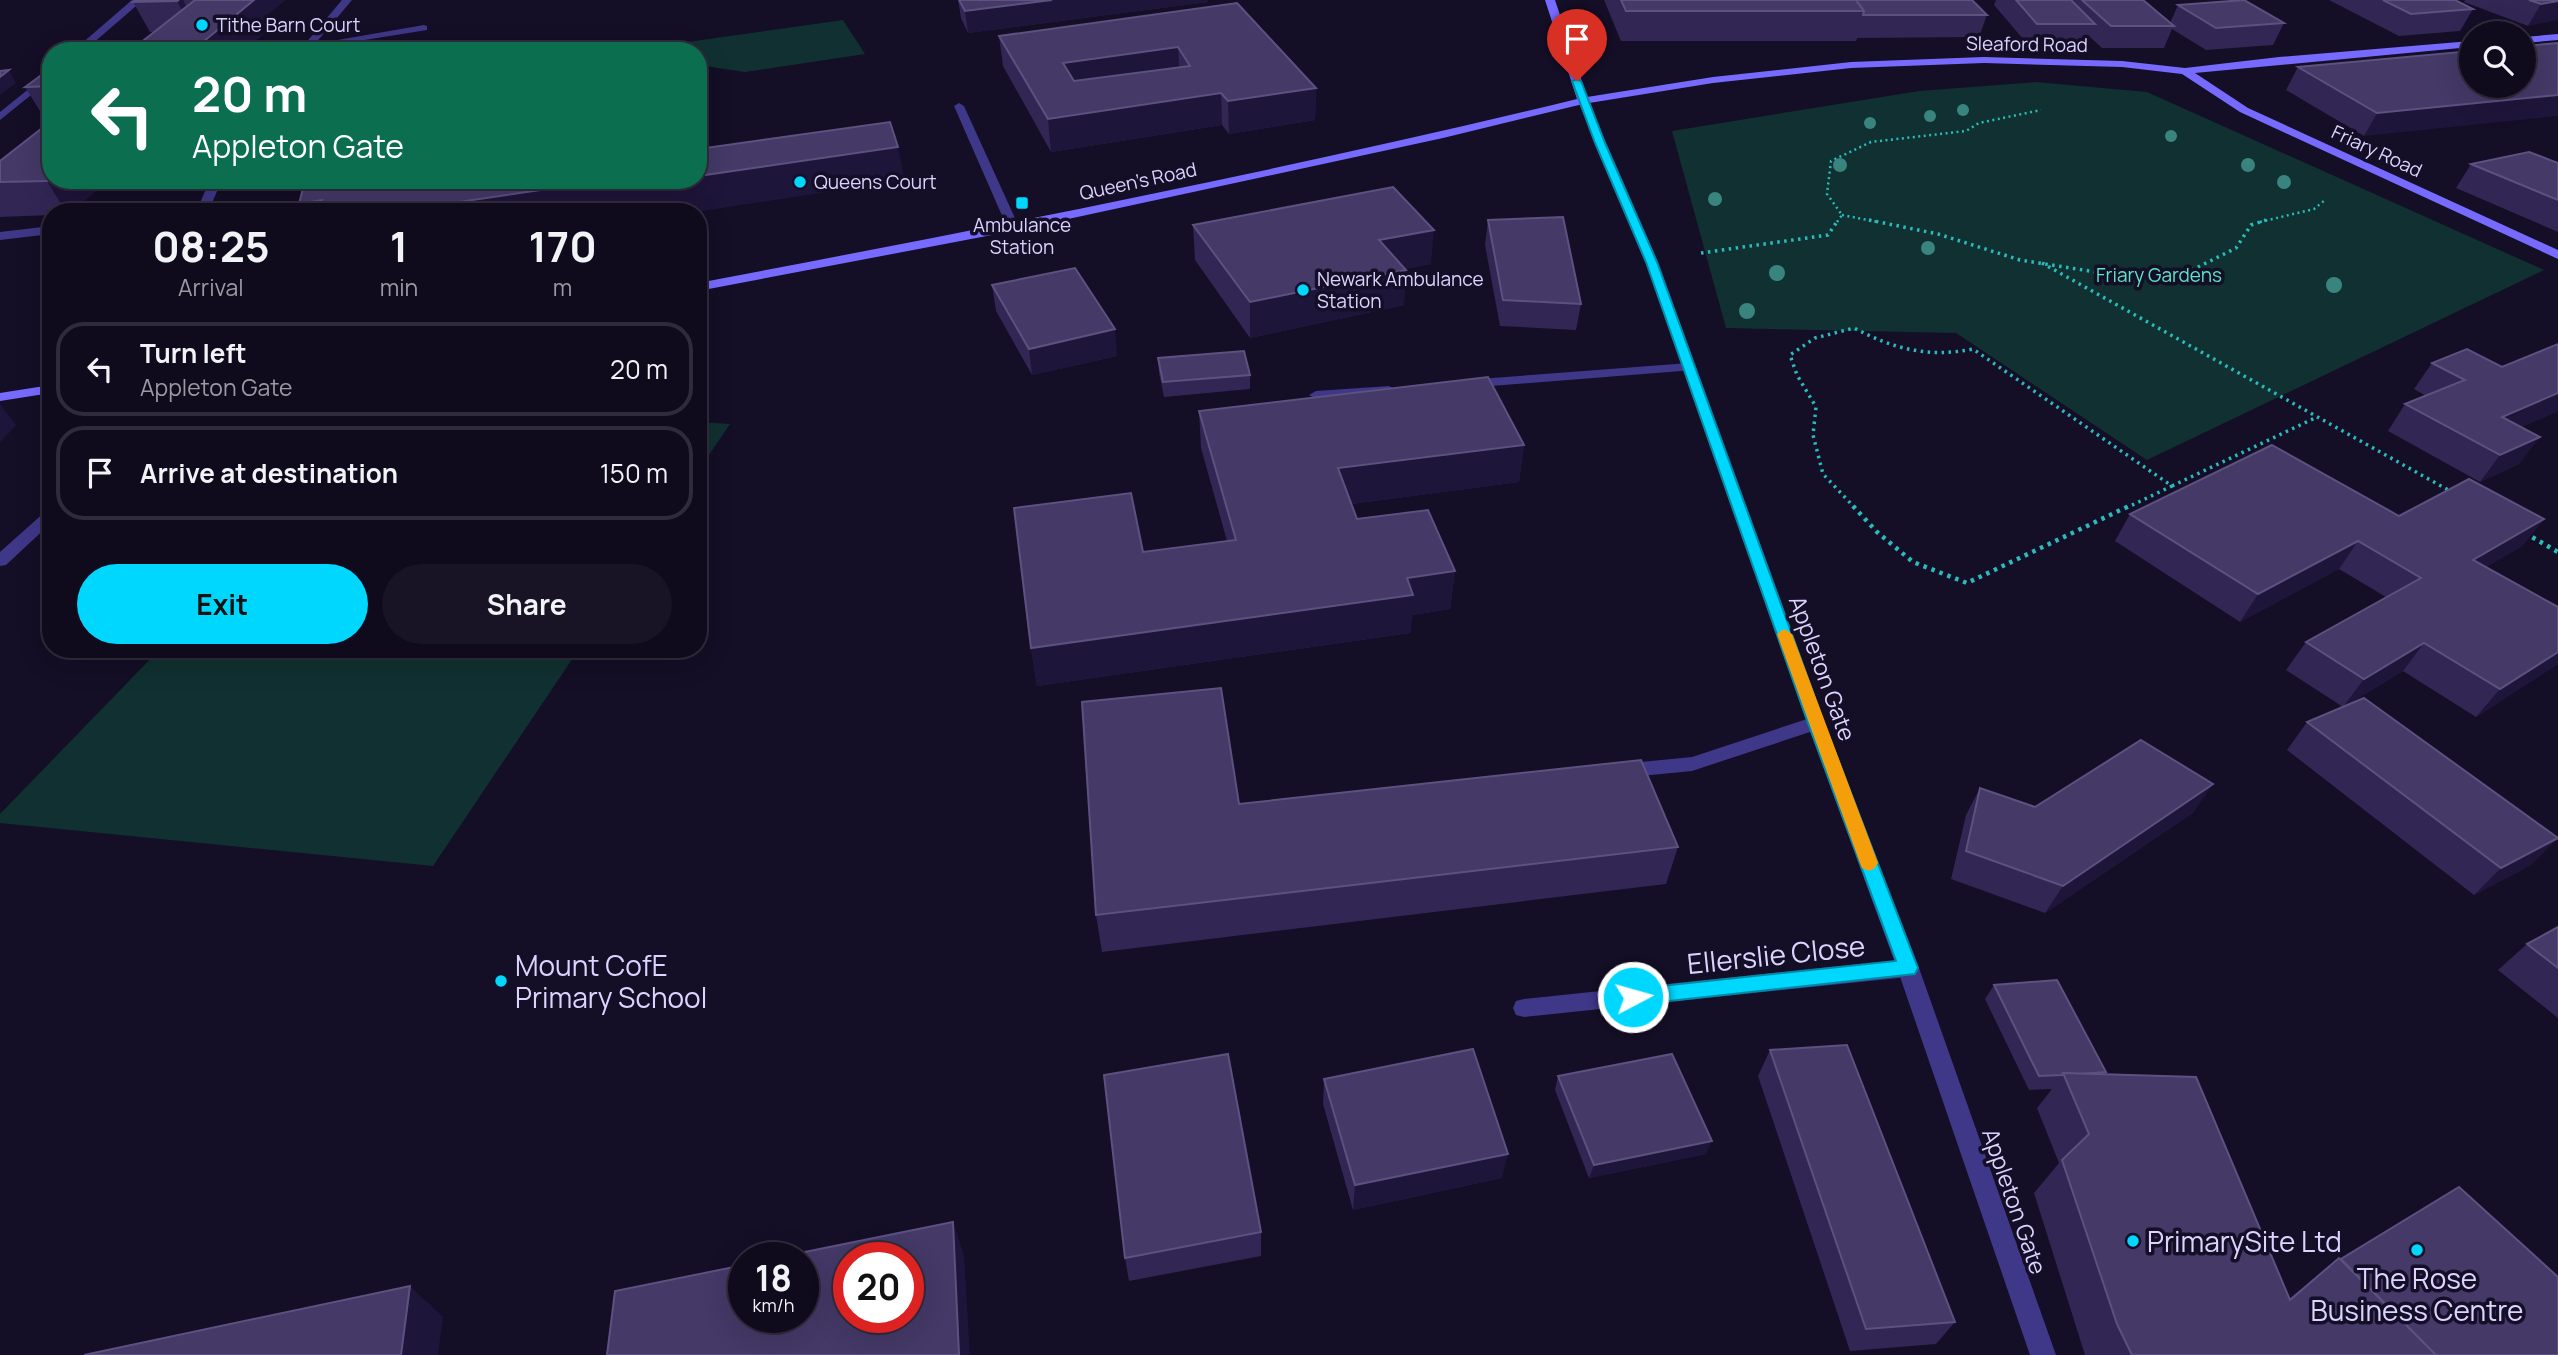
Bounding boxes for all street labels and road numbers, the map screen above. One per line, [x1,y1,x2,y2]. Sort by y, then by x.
street label: Sleaford Road [1966,30,2088,58]
street label: Friary Road [2328,119,2426,183]
street label: Queen's Road [1077,156,1199,206]
street label: Appleton Gate [1782,591,1864,745]
street label: Ellerslie Close [1685,926,1867,982]
street label: Appleton Gate [1975,1124,2055,1278]

